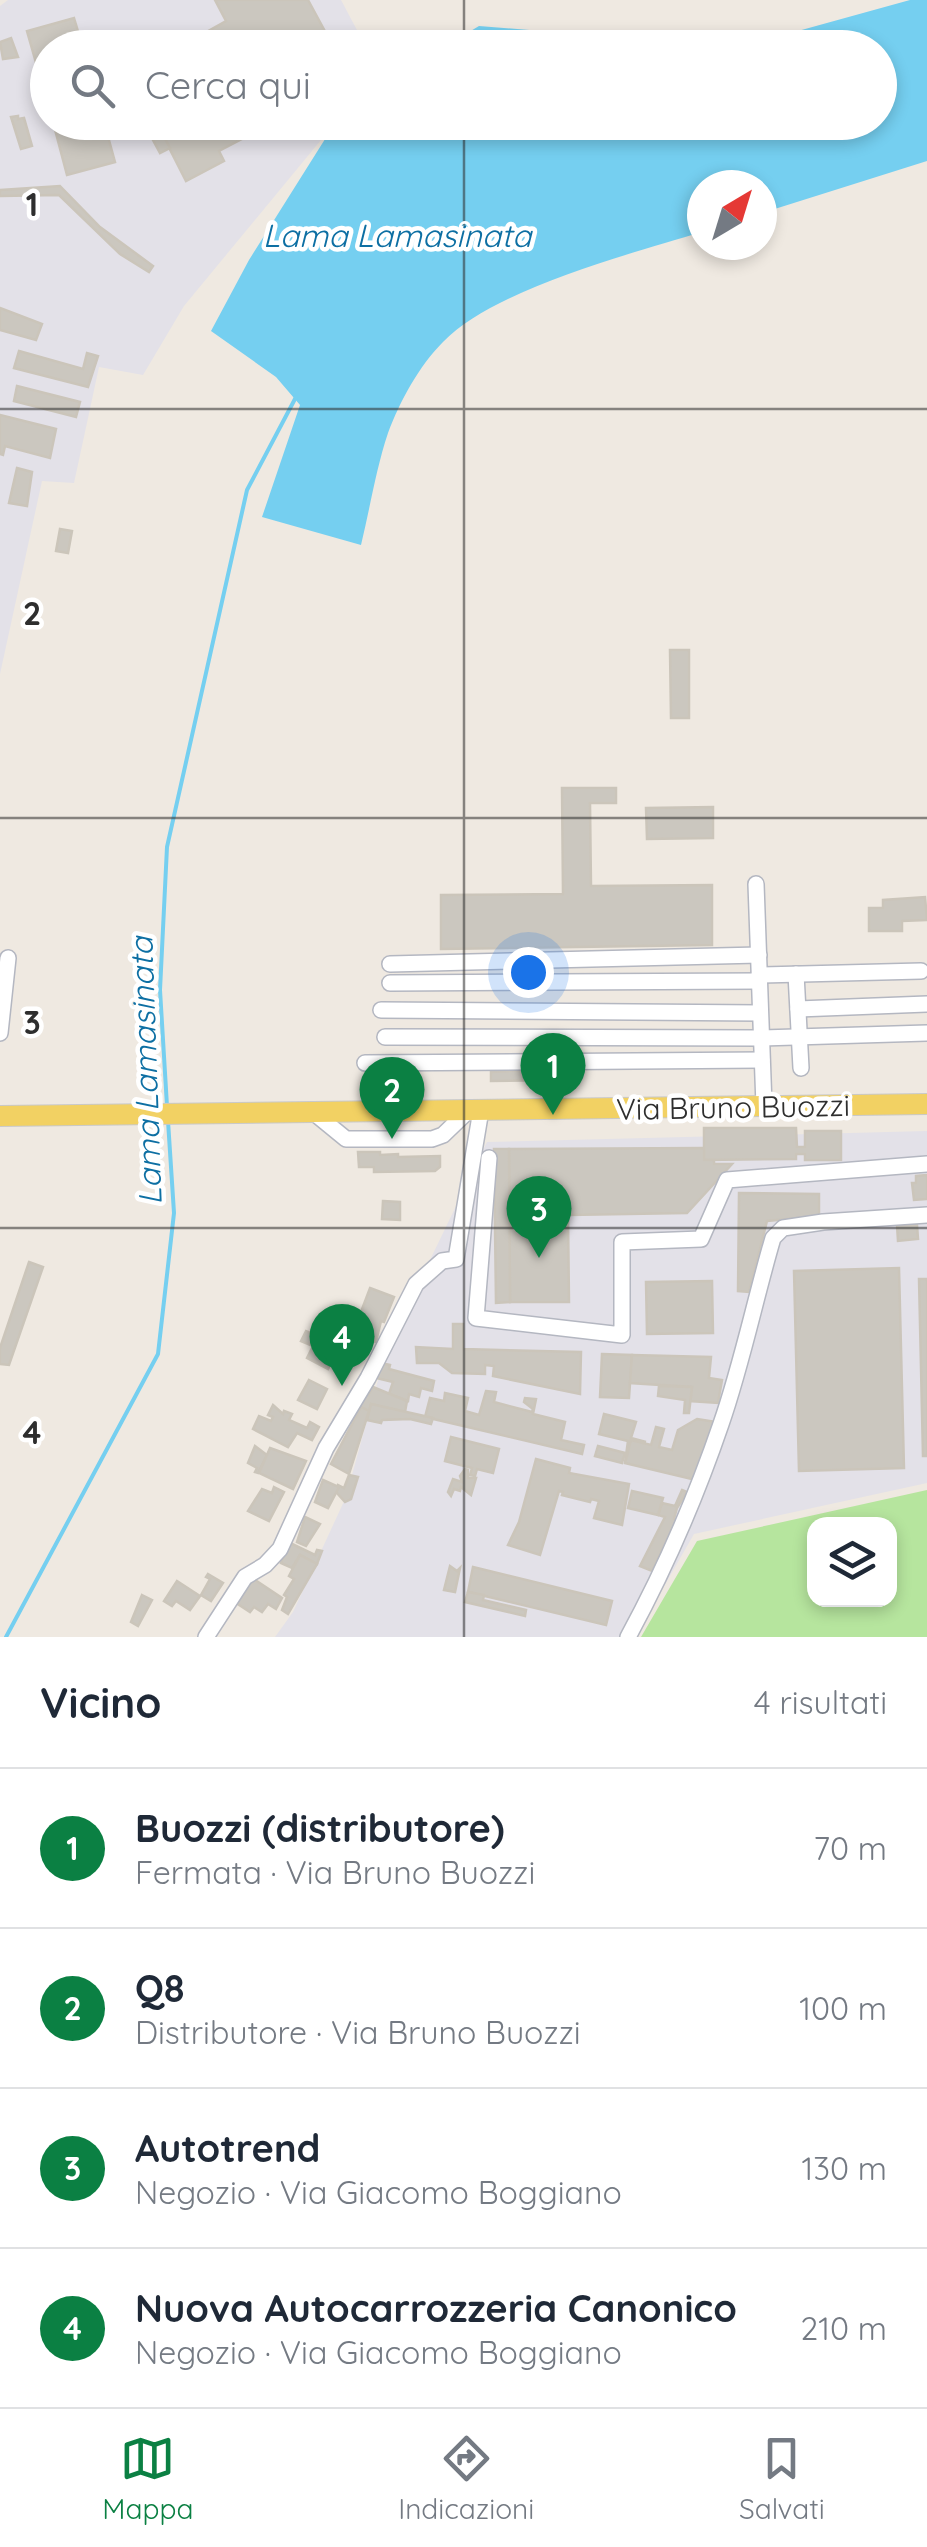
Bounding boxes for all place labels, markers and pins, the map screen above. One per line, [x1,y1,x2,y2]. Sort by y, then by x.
pin: 1 [520,1032,586,1115]
pin: 2 [360,1056,424,1139]
pin: 3 [506,1176,572,1258]
pin: 4 [310,1304,374,1386]

